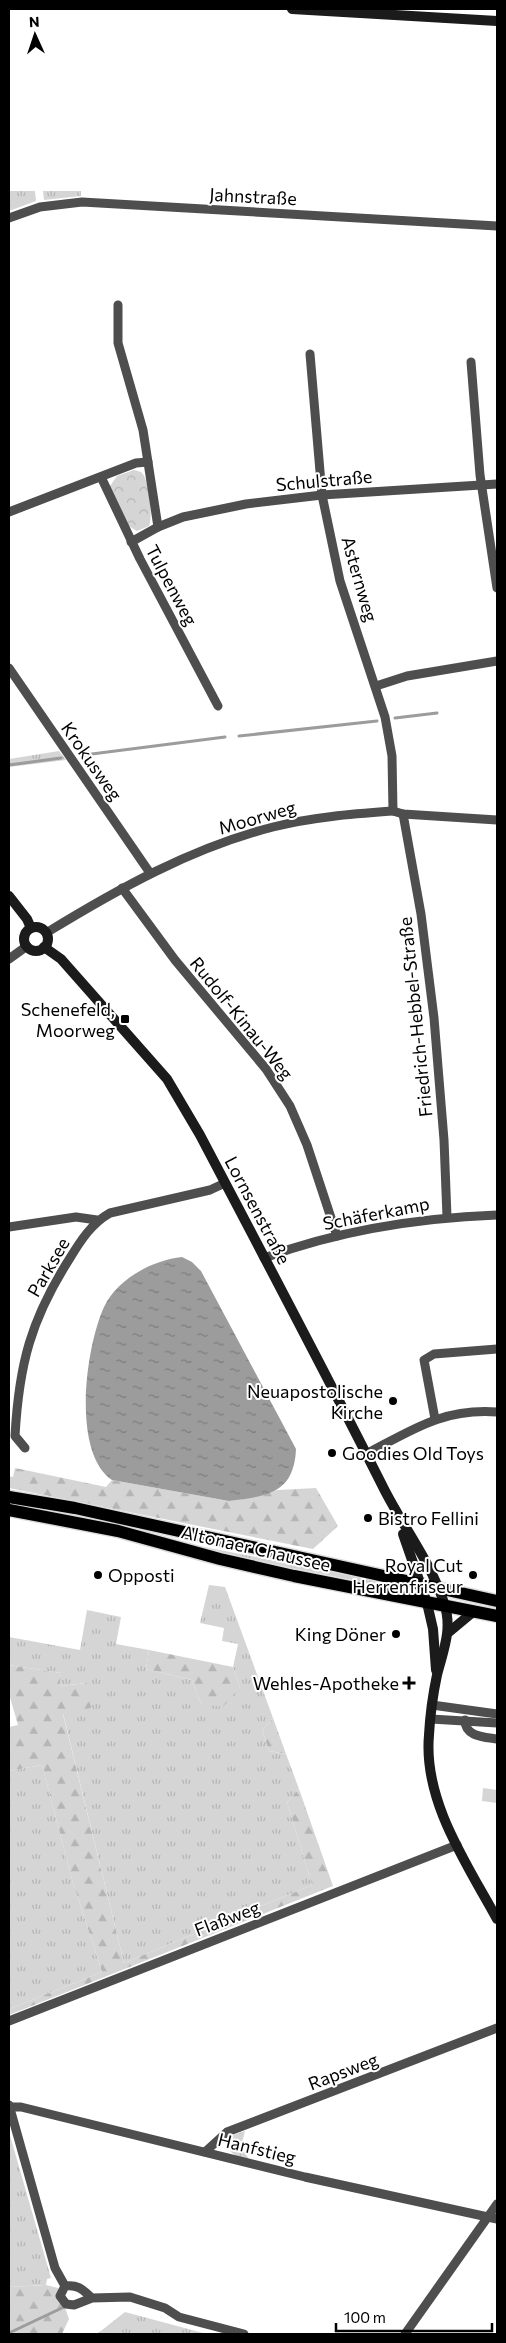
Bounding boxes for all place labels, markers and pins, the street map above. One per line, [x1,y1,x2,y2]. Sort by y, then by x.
place label: Schenefeld, Moorweg [21,998,115,1041]
marker: Schenefeld, Moorweg [119,1013,131,1025]
place label: Neuapostolische Kirche [247,1380,383,1423]
marker: Neuapostolische Kirche [387,1395,399,1407]
place label: Goodies Old Toys [342,1442,484,1464]
marker: Goodies Old Toys [326,1447,338,1459]
place label: Bistro Fellini [378,1507,479,1529]
marker: Bistro Fellini [362,1512,374,1524]
place label: Royal Cut Herrenfriseur [352,1554,463,1597]
place label: Opposti [108,1564,175,1586]
marker: Opposti [92,1569,104,1581]
marker: Royal Cut Herrenfriseur [467,1569,479,1581]
place label: King Döner [295,1623,386,1645]
marker: King Döner [390,1628,402,1640]
place label: Wehles-Apotheke [253,1672,399,1694]
marker: Wehles-Apotheke [403,1677,415,1689]

